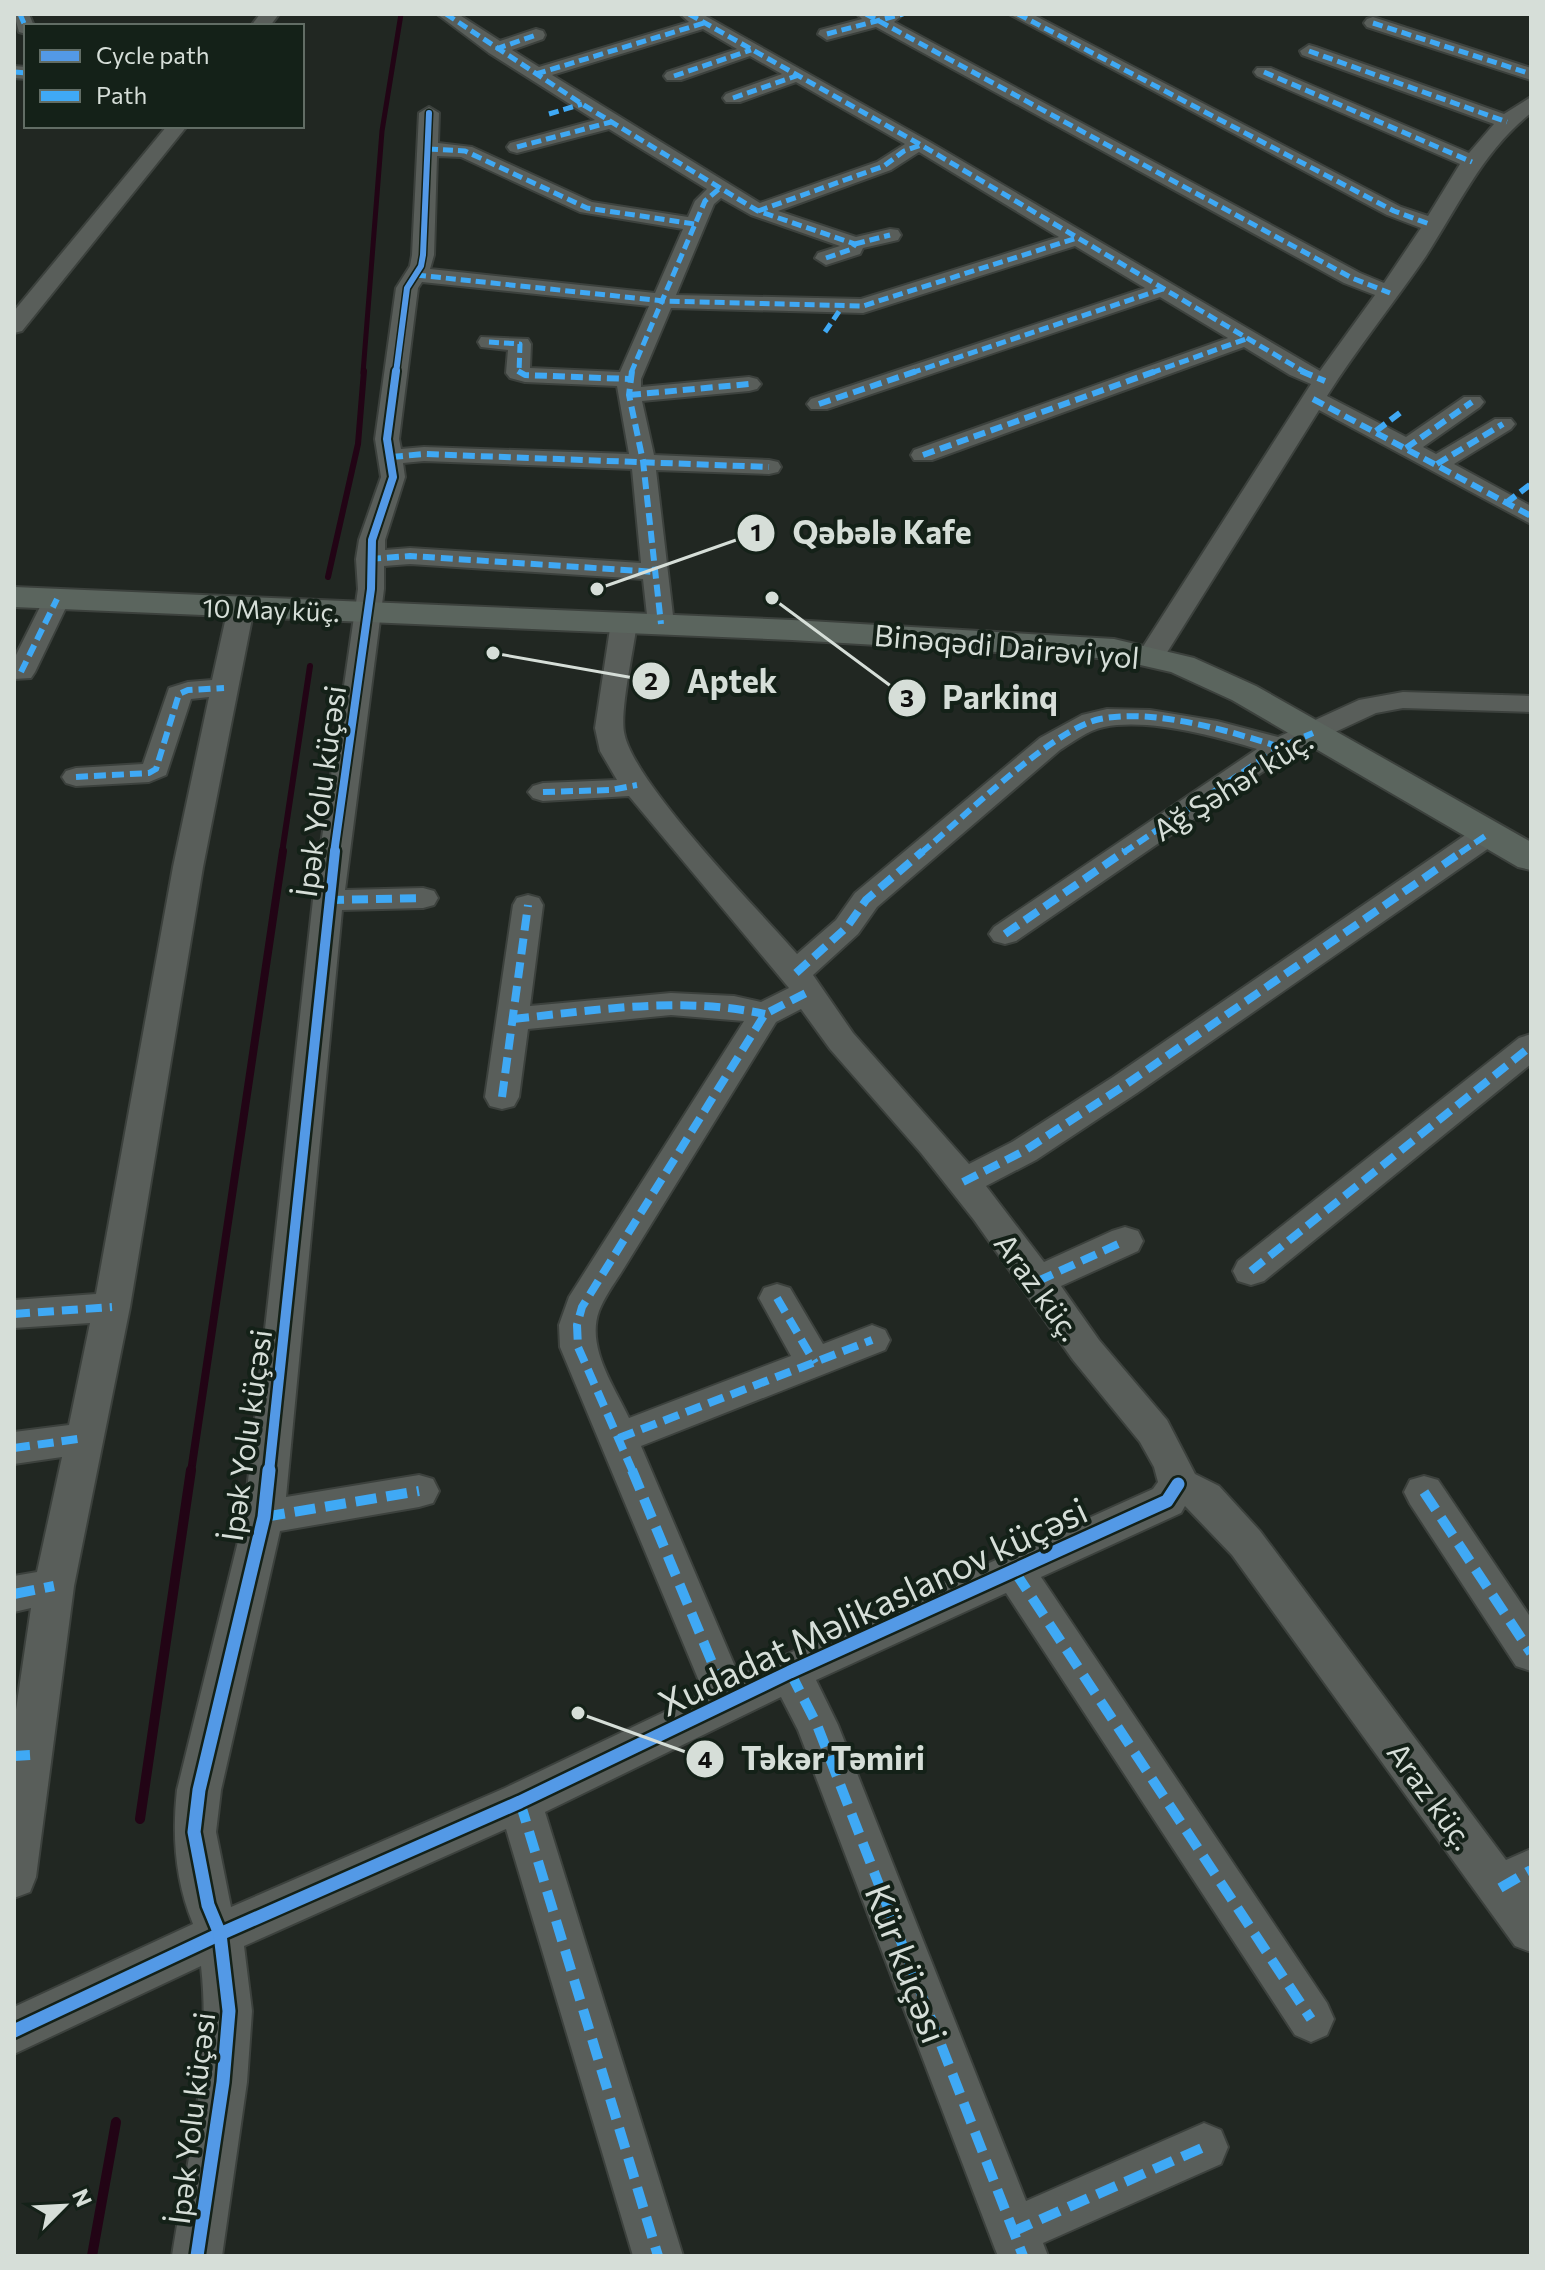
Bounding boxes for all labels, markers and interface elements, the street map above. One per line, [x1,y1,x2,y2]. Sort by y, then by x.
legend [24,24,304,128]
text: Cycle path [96,40,210,69]
text: Path [96,80,147,109]
callout: Qəbələ Kafe [736,505,987,561]
text: Qəbələ Kafe [793,511,971,551]
text: 1 [751,517,761,546]
street label: 10 May küç. [202,591,340,627]
street label: Binəqədi Dairəvi yol [873,615,1141,675]
callout: Aptek [631,653,793,709]
text: Aptek [687,660,778,700]
text: 2 [644,666,658,695]
callout: Parkinq [887,670,1074,726]
text: Parkinq [942,676,1058,716]
street label: İpək Yolu küçəsi [286,683,352,899]
text: 3 [900,683,914,712]
street label: Ağ Şəhər küç. [1145,720,1319,848]
street label: Araz küç. [988,1225,1090,1347]
street label: İpək Yolu küçəsi [212,1327,278,1543]
street label: Xudadat Məlikaslanov küçəsi [651,1486,1093,1724]
callout: Təkər Təmiri [685,1731,941,1787]
street label: Araz küç. [1381,1734,1483,1856]
text: Təkər Təmiri [741,1737,925,1777]
text: 4 [698,1744,713,1773]
street label: Kür küçəsi [858,1877,958,2049]
street label: İpək Yolu küçəsi [159,2010,221,2226]
north arrow [24,2166,104,2246]
text: N [67,2185,98,2211]

